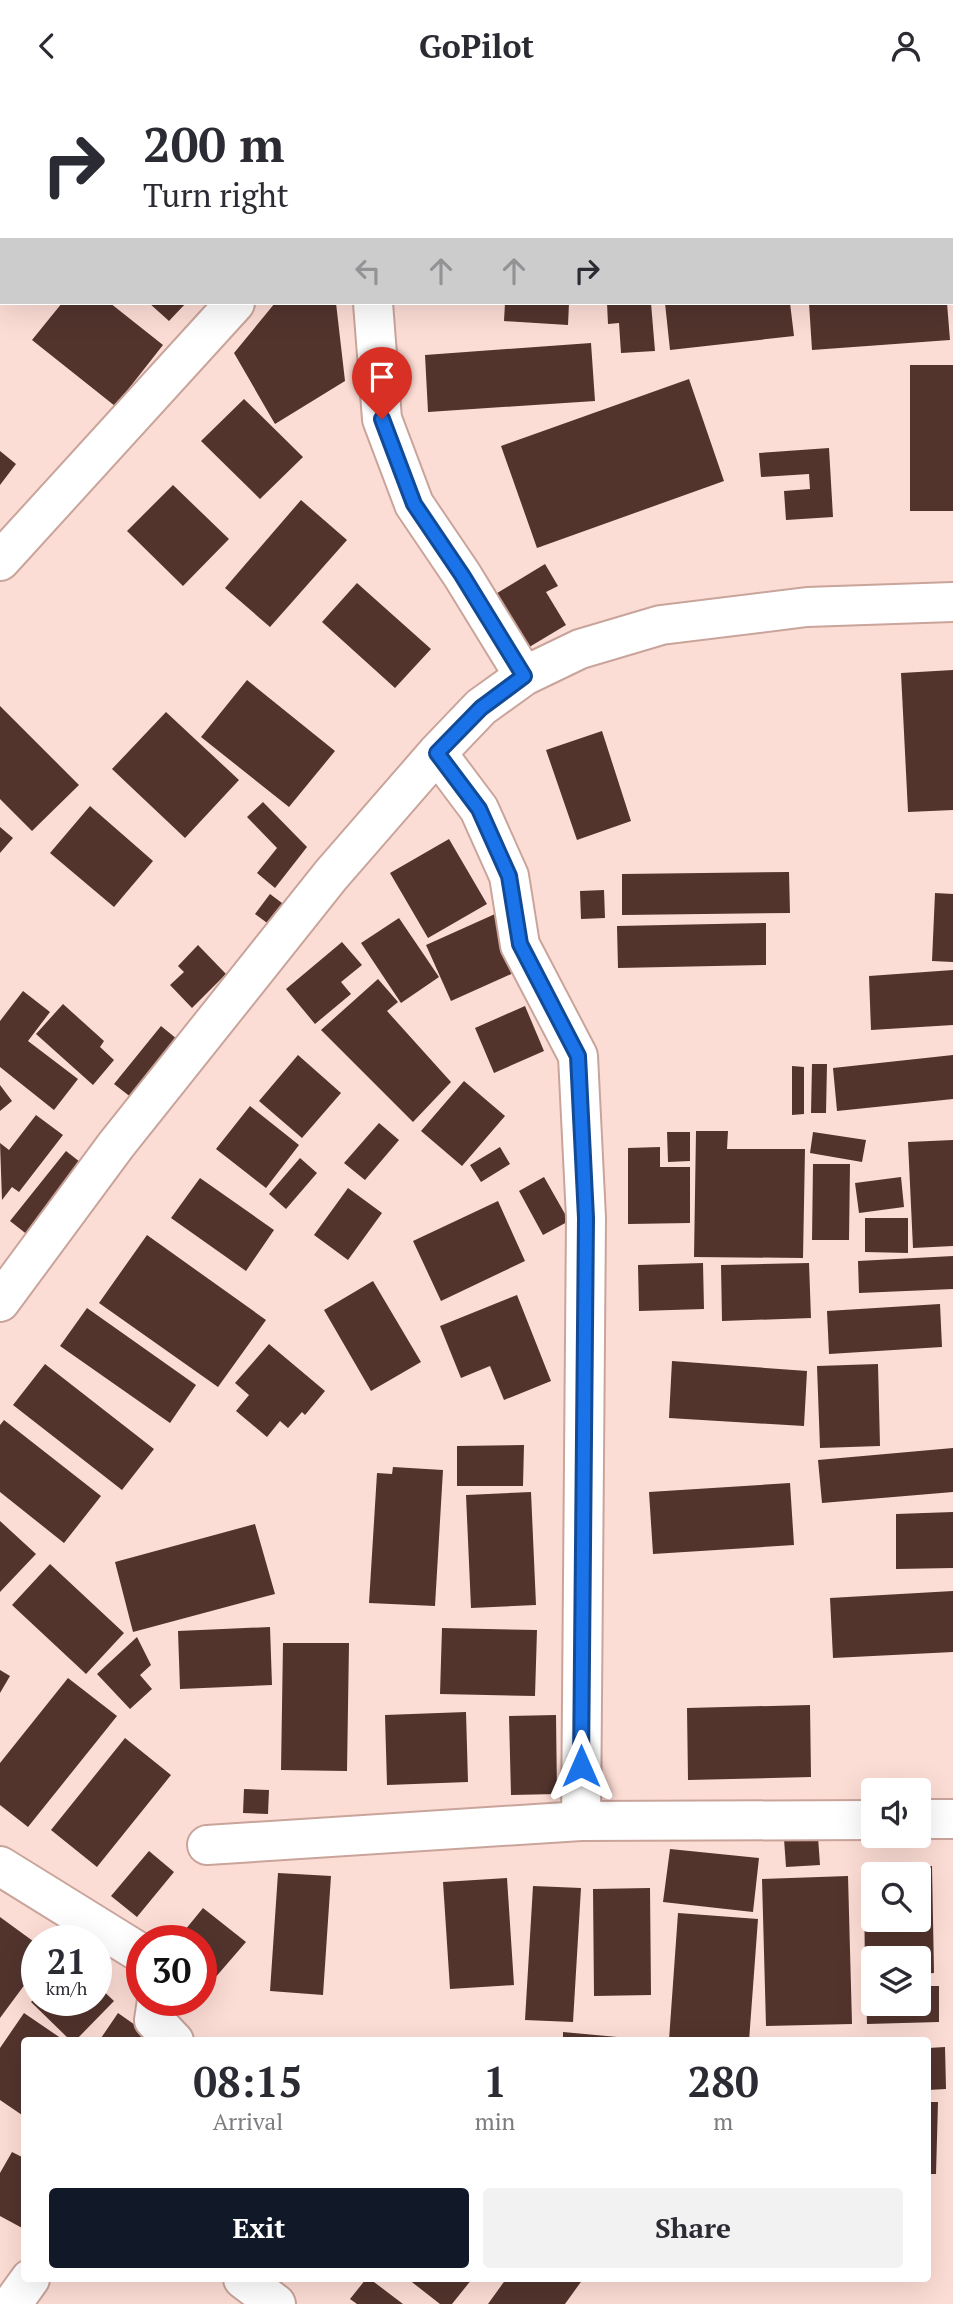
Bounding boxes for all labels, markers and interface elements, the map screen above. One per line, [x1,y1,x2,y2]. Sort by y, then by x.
text: GoPilot [419,25,534,67]
icon: back [28,27,66,65]
icon: person [887,27,925,65]
text: 200 m [143,111,285,176]
icon: right [28,119,119,210]
text: Turn right [143,174,289,216]
icon: left [349,252,387,290]
icon: ahead [422,252,460,290]
icon: ahead [495,252,533,290]
icon: right [568,252,606,290]
pin [352,347,412,419]
icon: arrive [363,358,401,396]
position arrow [544,1729,618,1803]
map controls [861,1778,931,2016]
button: sound [861,1778,931,1848]
button: search [861,1862,931,1932]
speed limit sign: 30 [126,1925,217,2016]
text: 21 [47,1938,86,1984]
button: layers [861,1946,931,2016]
text: km/h [46,1976,87,2000]
text: 08:15 [193,2053,303,2109]
text: 1 [483,2053,507,2109]
text: 280 [688,2053,759,2109]
text: Arrival [213,2106,283,2137]
text: min [475,2106,515,2137]
text: m [713,2106,733,2137]
button: Exit [49,2188,469,2268]
button: Share [483,2188,903,2268]

